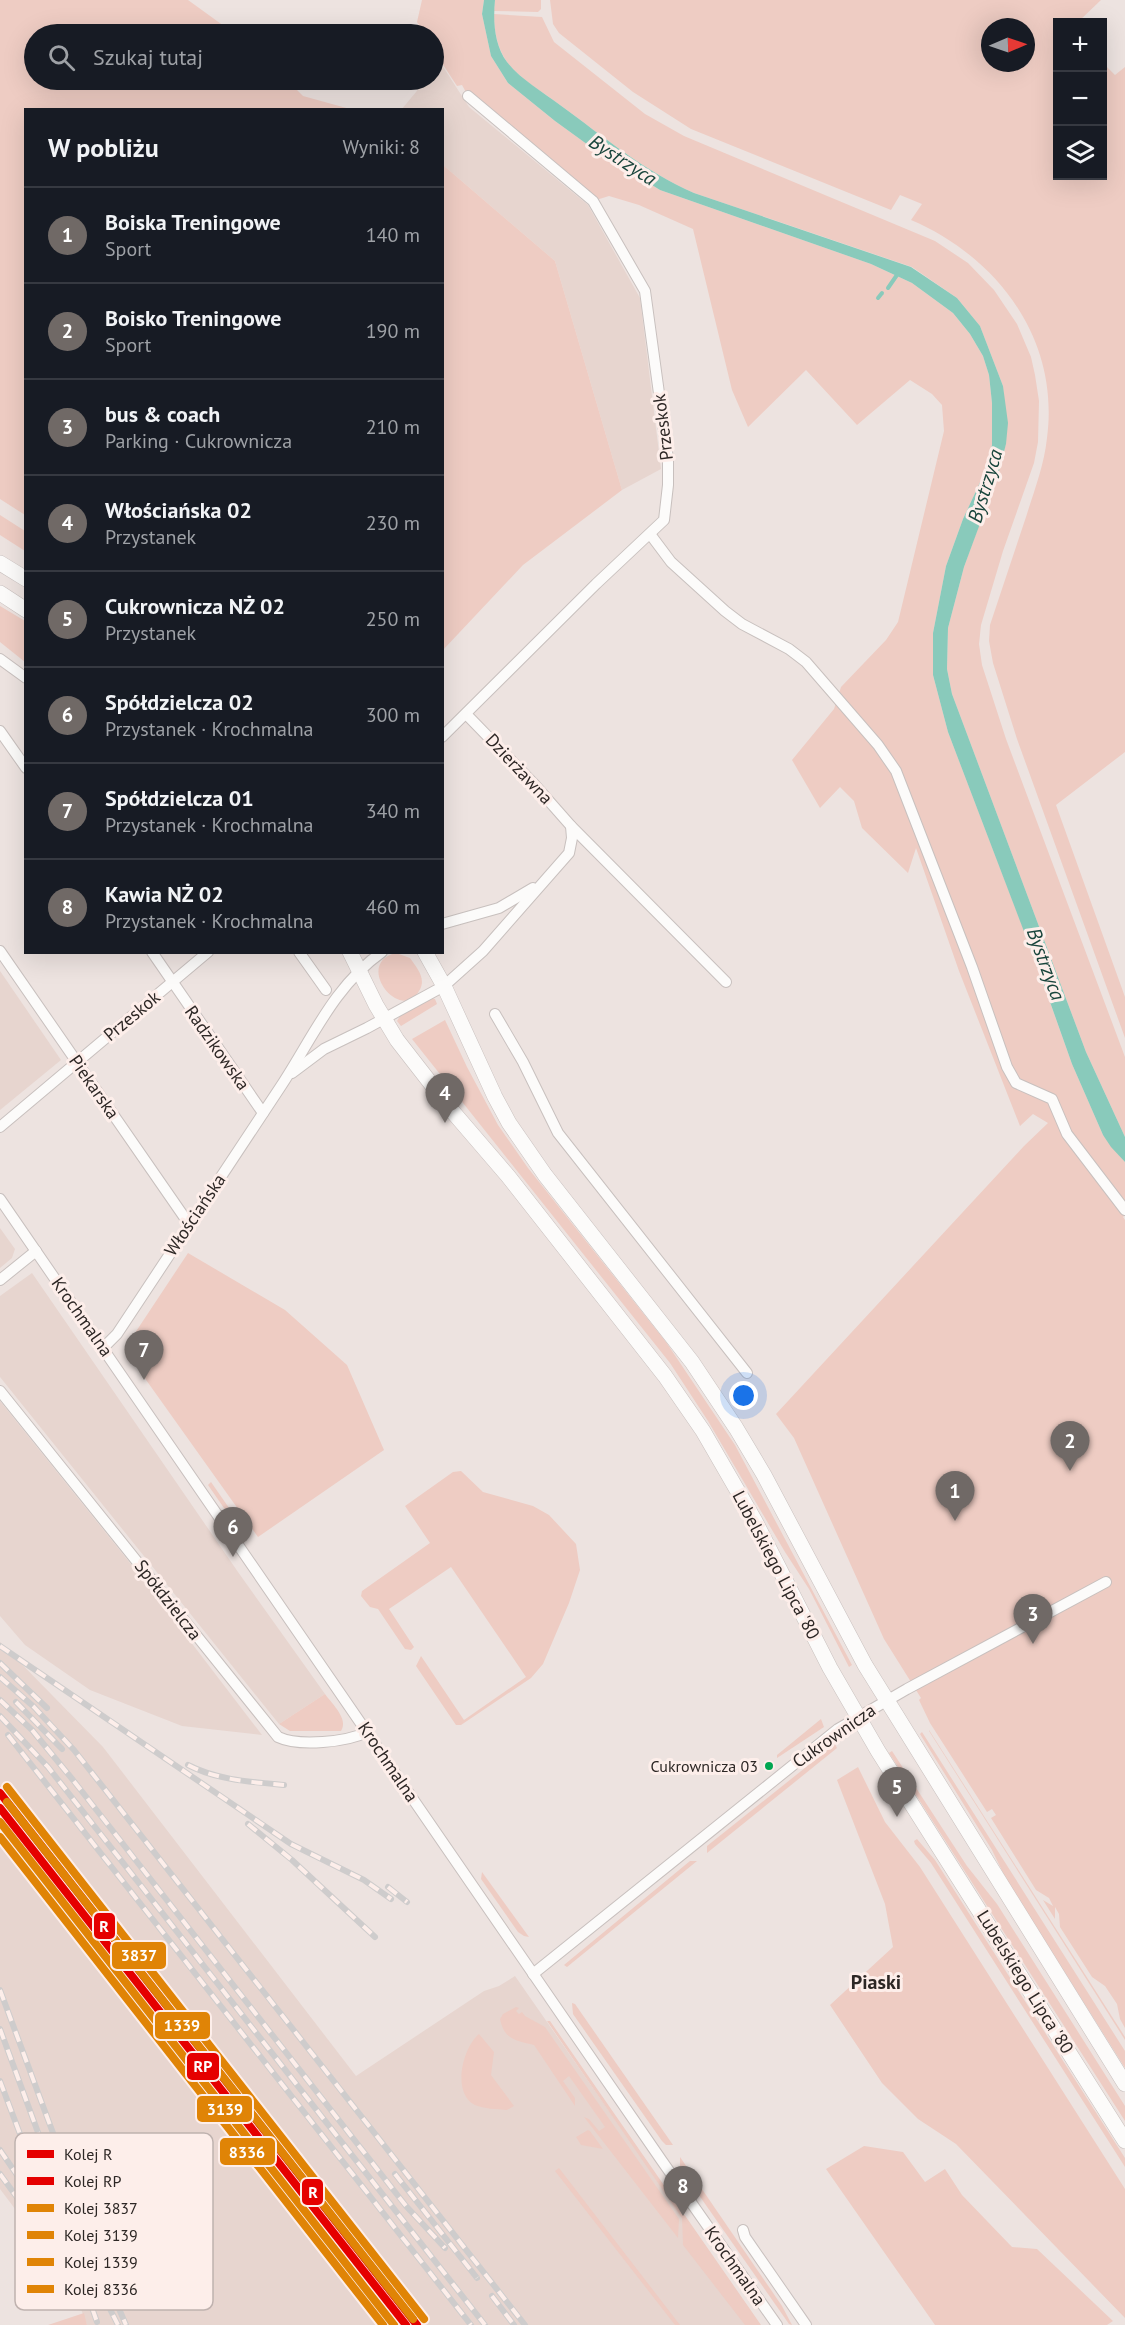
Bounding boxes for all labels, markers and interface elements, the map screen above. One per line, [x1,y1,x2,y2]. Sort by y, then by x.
north arrow [981,18,1035,72]
map controls [1053,18,1107,180]
button: + [1053,18,1107,72]
search box [24,24,444,90]
icon: search [45,41,78,74]
text: Szukaj tutaj [93,43,203,71]
button: − [1053,72,1107,126]
button: layers [1053,126,1107,180]
water label: Bystrzyca [584,129,662,192]
text: W pobliżu [48,131,159,164]
text: Wyniki: 8 [343,134,420,160]
text: Boiska Treningowe [105,208,281,236]
text: 1 [62,222,73,248]
text: 140 m [366,222,420,248]
text: Sport [105,236,151,262]
text: Boisko Treningowe [105,304,281,332]
text: 2 [62,318,73,344]
text: 190 m [366,318,420,344]
text: Sport [105,332,151,358]
street label: Przeskok [647,392,678,462]
text: bus & coach [105,400,220,428]
text: 3 [62,414,73,440]
text: 210 m [366,414,420,440]
text: Parking · Cukrownicza [105,428,292,454]
water label: Bystrzyca [962,446,1009,526]
text: Włościańska 02 [105,496,252,524]
text: 4 [62,510,73,536]
text: 230 m [366,510,420,536]
text: Przystanek [105,524,196,550]
text: Cukrownicza NŻ 02 [105,592,285,620]
text: 5 [62,606,73,632]
text: 250 m [366,606,420,632]
text: Przystanek [105,620,196,646]
text: Spółdzielcza 02 [105,688,254,716]
text: 6 [62,702,73,728]
text: 300 m [366,702,420,728]
text: Przystanek · Krochmalna [105,716,314,742]
street label: Dzierżawna [481,728,558,809]
text: Spółdzielcza 01 [105,784,254,812]
text: 7 [62,798,73,824]
text: 340 m [366,798,420,824]
text: Przystanek · Krochmalna [105,812,314,838]
text: Kawia NŻ 02 [105,880,224,908]
text: 8 [62,894,73,920]
text: 460 m [366,894,420,920]
text: Przystanek · Krochmalna [105,908,314,934]
water label: Bystrzyca [1021,924,1071,1004]
street label: Przeskok [99,985,165,1046]
street label: Radzikowska [180,1001,255,1095]
street label: Piekarska [64,1050,125,1123]
pin: 4 [426,1074,464,1123]
street label: Włościańska [159,1169,230,1260]
street label: Krochmalna [47,1273,118,1361]
pin: 7 [124,1330,164,1380]
your location [729,1381,758,1410]
pin: 2 [1050,1422,1090,1471]
pin: 1 [936,1472,974,1521]
street label: Lubelskiego Lipca '80 [728,1487,825,1643]
pin: 6 [214,1508,252,1557]
street label: Spółdzielcza [130,1555,207,1645]
pin: 3 [1014,1594,1052,1644]
street label: Cukrownicza [788,1698,880,1773]
street label: Krochmalna [353,1717,424,1806]
place label: Cukrownicza 03 [650,1756,758,1776]
marker: Cukrownicza 03 [763,1760,775,1772]
pin: 5 [878,1768,916,1817]
street label: Lubelskiego Lipca '80 [972,1906,1079,2058]
line badge: R [93,1912,116,1940]
text: R [99,1916,109,1936]
line badge: 3837 [111,1941,167,1970]
text: 3837 [121,1945,157,1965]
district label: Piaski [851,1969,901,1995]
line badge: 1339 [154,2011,211,2040]
text: 1339 [164,2015,200,2035]
line badge: RP [186,2052,220,2081]
text: RP [194,2056,212,2076]
line badge: 3139 [196,2095,253,2123]
text: 3139 [207,2099,243,2119]
legend [15,2133,213,2310]
line badge: 8336 [219,2137,276,2166]
text: 8336 [229,2142,265,2162]
text: Kolej R [64,2144,112,2164]
pin: 8 [664,2166,702,2216]
text: Kolej RP [64,2171,121,2191]
line badge: R [301,2178,324,2206]
text: R [308,2182,318,2202]
text: Kolej 3837 [64,2198,138,2218]
street label: Krochmalna [700,2222,771,2310]
text: Kolej 3139 [64,2225,138,2245]
text: Kolej 1339 [64,2252,138,2272]
text: Kolej 8336 [64,2279,138,2299]

